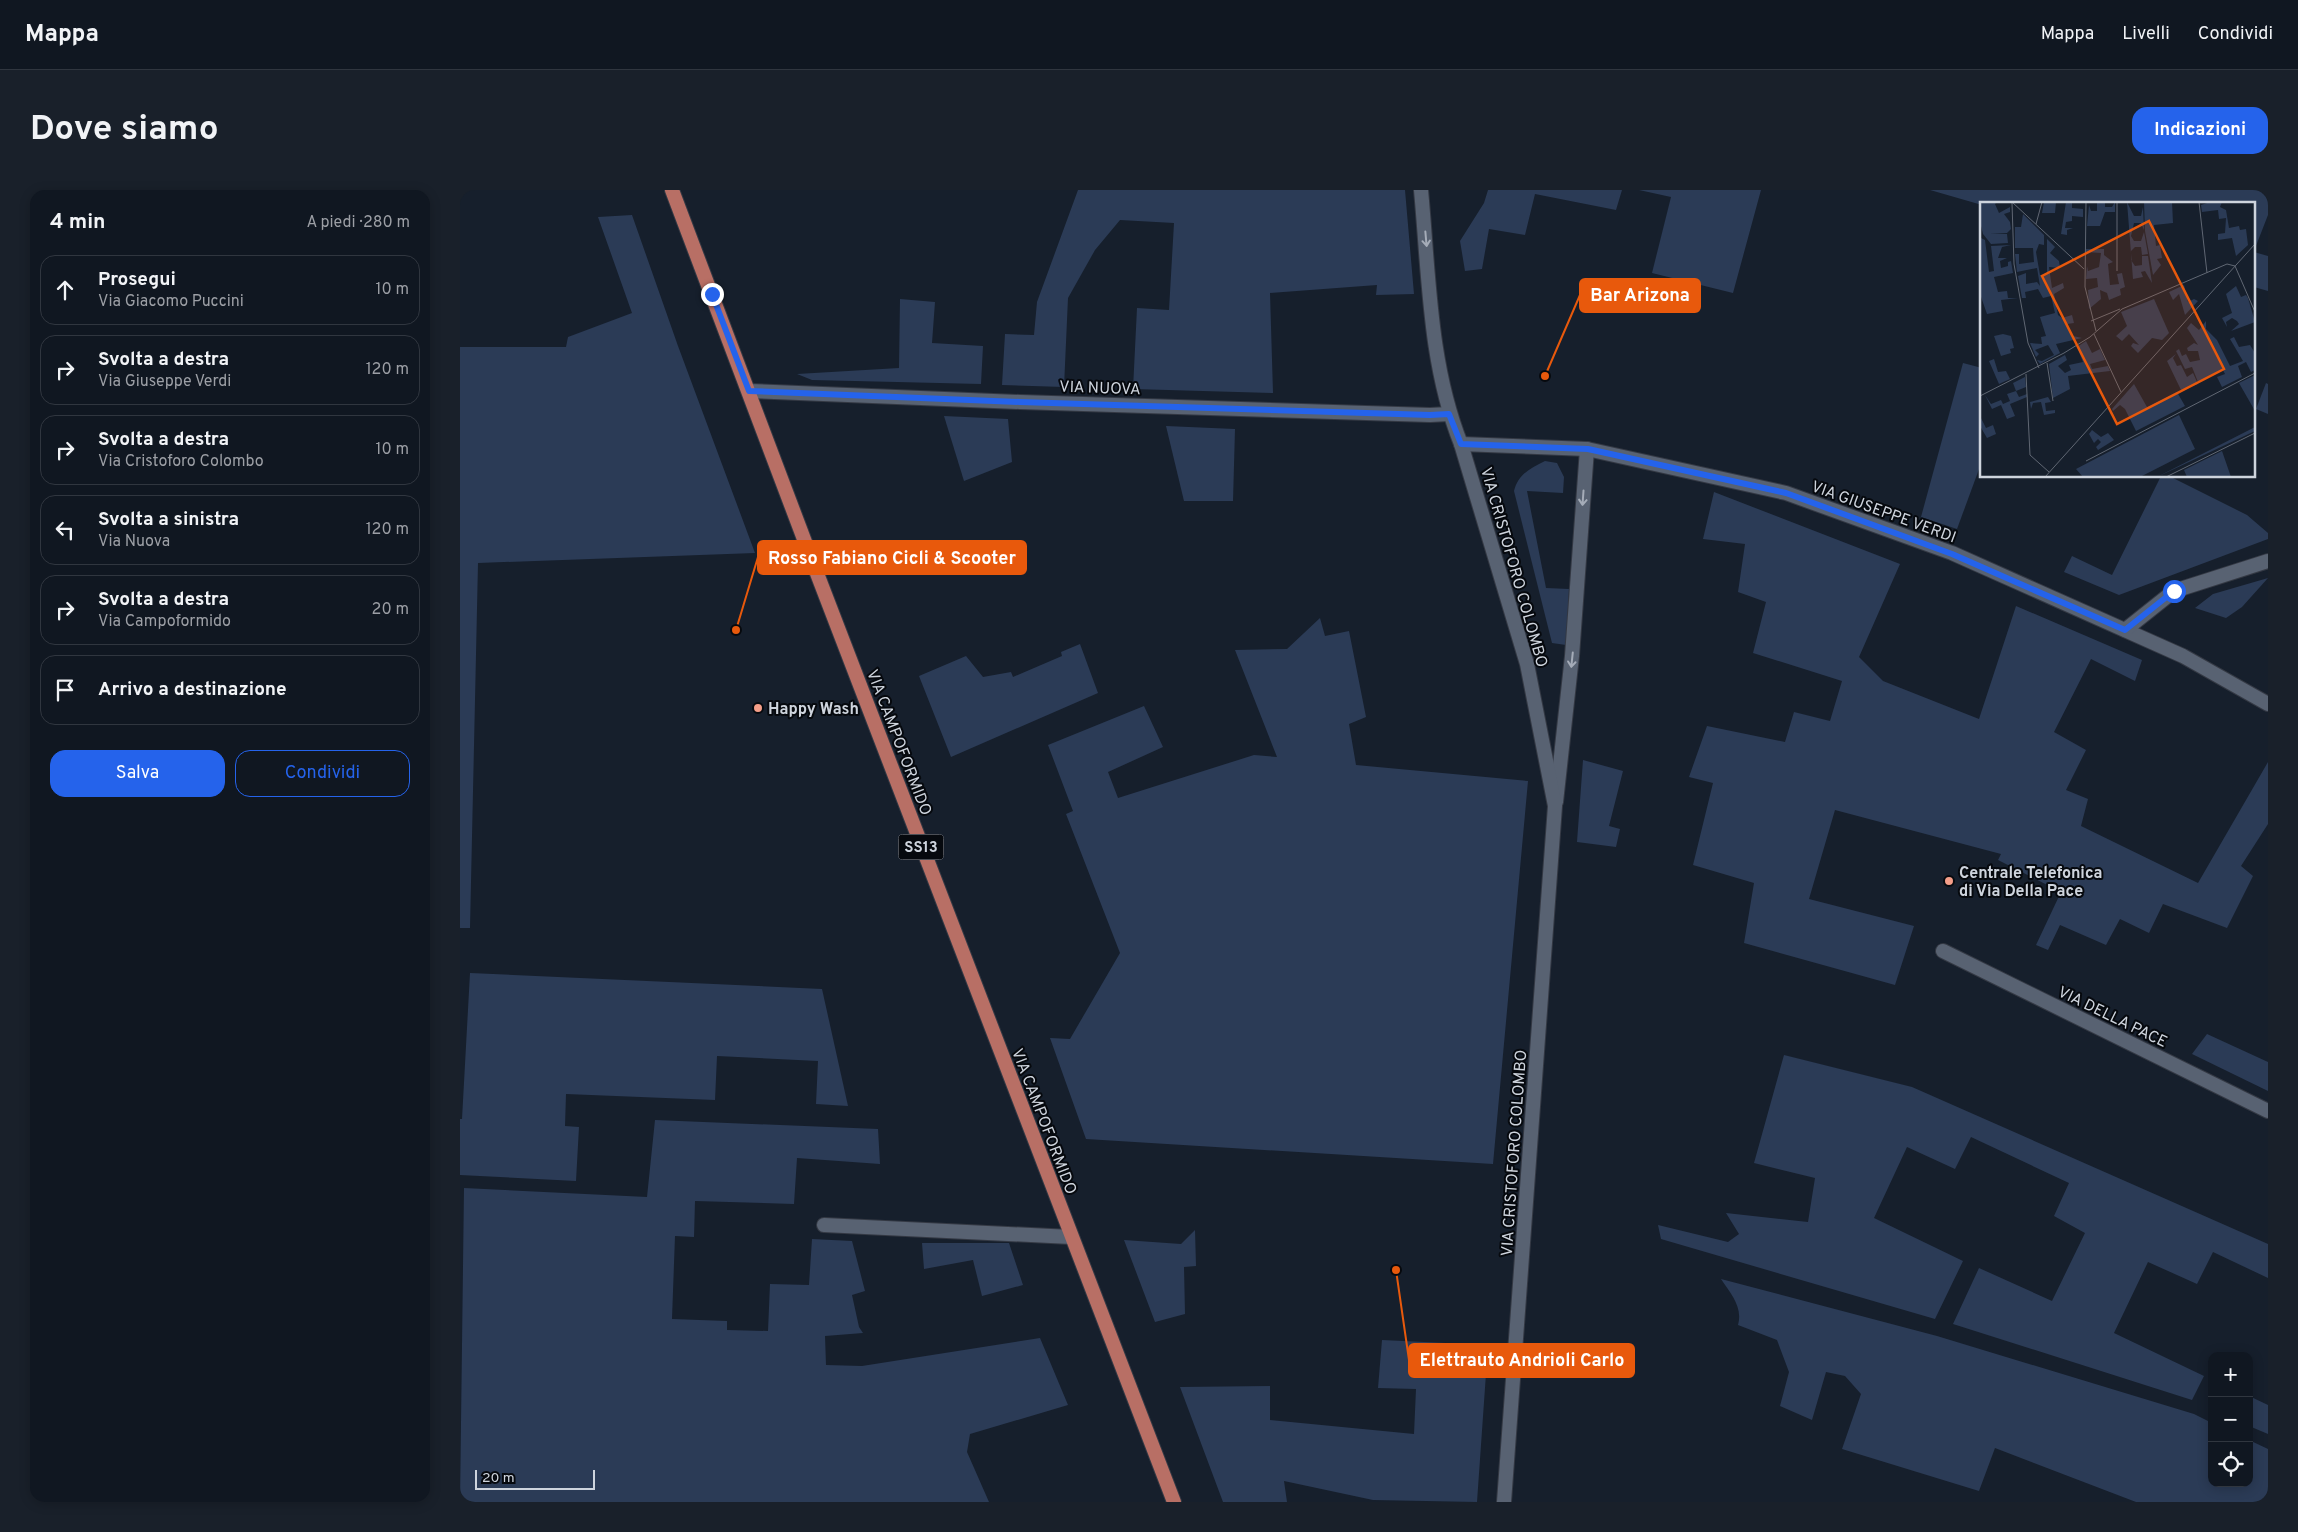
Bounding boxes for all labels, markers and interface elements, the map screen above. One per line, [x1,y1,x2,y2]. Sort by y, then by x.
text: Mappa [25,20,99,50]
text: Mappa [2041,23,2094,46]
text: Livelli [2122,23,2170,46]
text: Condividi [2198,23,2273,46]
button: Indicazioni [2132,107,2268,154]
text: Dove siamo [30,108,219,152]
inset map [1980,202,2256,478]
text: 4 min [50,209,106,236]
text: A piedi · 280 m [306,213,410,233]
one-way arrow [1421,230,1430,246]
text: Prosegui [98,268,176,292]
icon: ahead [51,276,79,304]
callout: Bar Arizona [1580,279,1700,312]
text: 10 m [375,280,409,300]
route end [701,283,724,306]
text: Bar Arizona [1590,285,1690,308]
text: Via Giacomo Puccini [98,292,244,312]
text: Svolta a destra [98,348,229,372]
icon: right [51,356,79,384]
text: 120 m [366,360,409,380]
text: Via Giuseppe Verdi [98,372,231,392]
street label: VIA NUOVA [1059,378,1141,400]
text: Svolta a destra [98,428,229,452]
icon: right [51,436,79,464]
text: 10 m [375,440,409,460]
text: Via Cristoforo Colombo [98,452,264,472]
street label: VIA CRISTOFORO COLOMBO [1475,465,1551,670]
street label: VIA GIUSEPPE VERDI [1808,477,1958,548]
one-way arrow [1579,489,1588,505]
text: Svolta a sinistra [98,508,239,532]
icon: left [51,516,79,544]
text: 120 m [366,520,409,540]
text: Via Nuova [98,532,170,552]
callout: Rosso Fabiano Cicli & Scooter [758,541,1026,574]
text: Rosso Fabiano Cicli & Scooter [768,548,1016,571]
route start [2163,580,2186,603]
text: Svolta a destra [98,588,229,612]
icon: right [51,596,79,624]
text: 20 m [372,600,409,620]
text: Via Campoformido [98,612,231,632]
one-way arrow [1567,652,1577,668]
street label: VIA CAMPOFORMIDO [861,667,935,819]
icon: arrive [51,676,79,704]
text: Arrivo a destinazione [98,678,287,702]
place label: Happy Wash [768,700,859,720]
marker: Happy Wash [752,702,764,714]
button: Salva [50,750,225,797]
button: Condividi [235,750,410,797]
road number: SS13 [898,834,944,860]
place label: Centrale Telefonica di Via Della Pace [1959,864,2102,902]
marker: Centrale Telefonica di Via Della Pace [1943,875,1955,887]
street label: VIA DELLA PACE [2054,983,2170,1053]
street label: VIA CAMPOFORMIDO [1006,1046,1080,1198]
street label: VIA CRISTOFORO COLOMBO [1498,1049,1532,1257]
callout: Elettrauto Andrioli Carlo [1409,1344,1634,1377]
text: Elettrauto Andrioli Carlo [1420,1350,1624,1373]
map controls [2208,1352,2253,1487]
button: + [2208,1352,2253,1397]
button: − [2208,1397,2253,1442]
button: locate [2208,1442,2253,1487]
scale bar [475,1467,595,1490]
text: 20 m [482,1470,515,1487]

